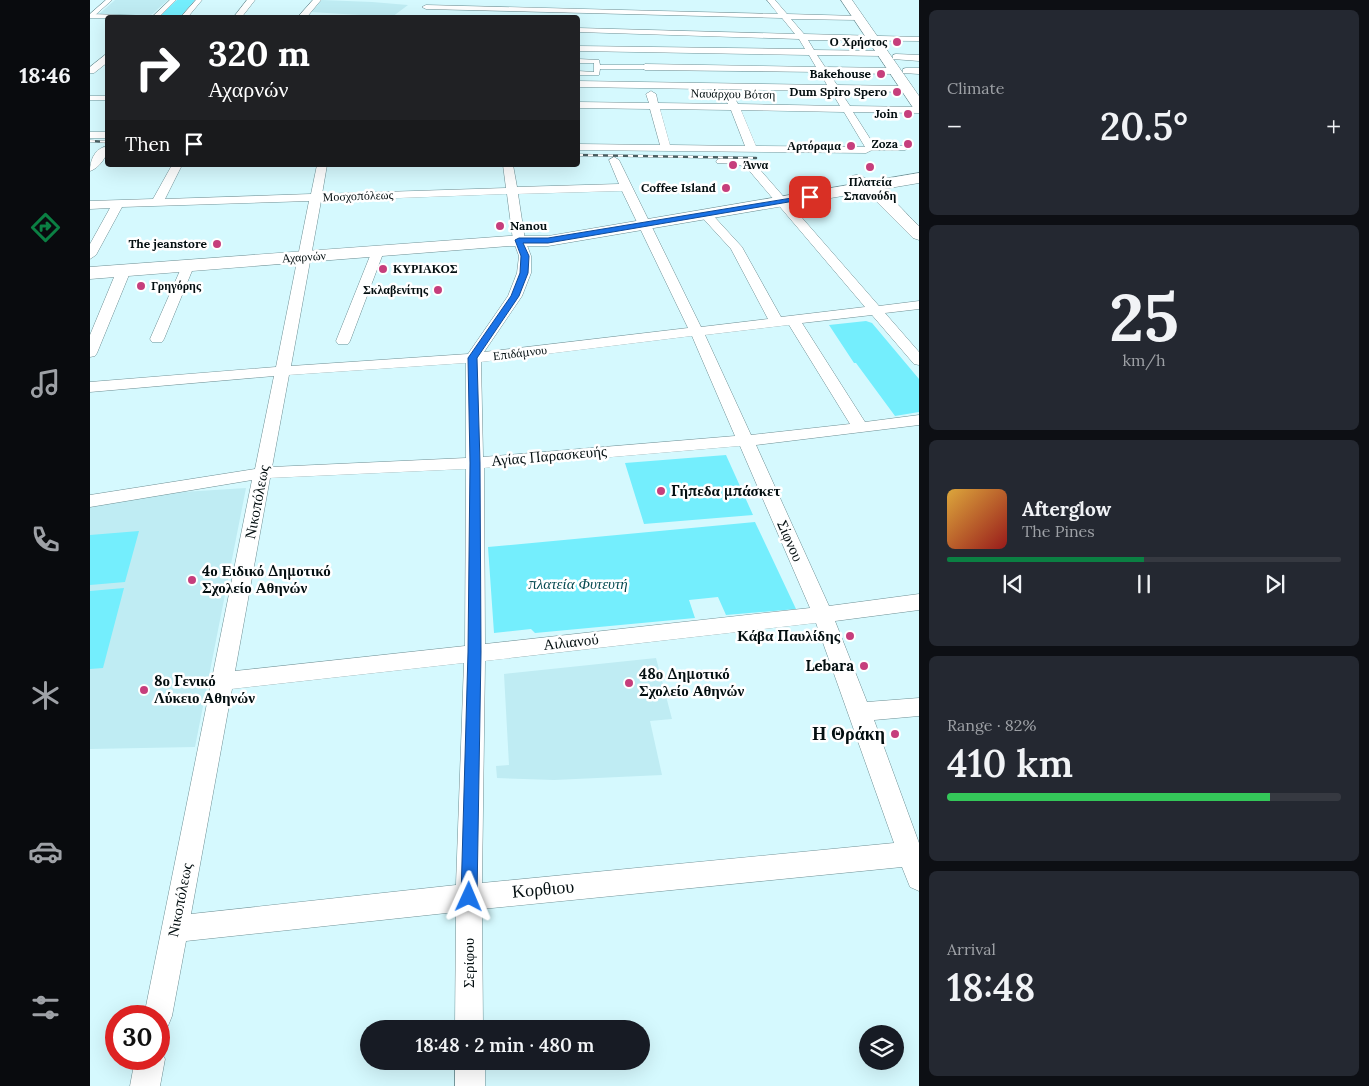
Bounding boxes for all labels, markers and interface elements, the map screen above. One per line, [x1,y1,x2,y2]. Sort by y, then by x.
text: 320 m [208,31,310,76]
place label: Ο Χρήστος [829,34,888,49]
icon: right [125,35,190,100]
marker: Ο Χρήστος [891,36,903,48]
text: 18:46 [19,61,71,89]
place label: Bakehouse [810,66,872,81]
marker: Bakehouse [875,68,887,80]
text: Αχαρνών [208,75,289,103]
text: Climate [947,78,1004,98]
place label: Dum Spiro Spero [789,84,887,99]
street label: Ναυάρχου Βότση [690,85,776,102]
marker: Dum Spiro Spero [891,86,903,98]
text: 20.5° [1100,102,1188,150]
place label: Join [875,106,898,121]
marker: Join [902,108,914,120]
text: − [947,109,962,145]
text: + [1326,109,1341,145]
icon: arrive [180,130,208,158]
text: Then [125,132,170,156]
place label: Zoza [872,136,899,151]
place label: Αρτόραμα [787,138,841,153]
marker: Zoza [902,138,914,150]
marker: Αρτόραμα [845,140,857,152]
place label: Άννα [743,157,768,172]
marker: Άννα [727,159,739,171]
marker: Πλατεία Σπανούδη [864,161,876,173]
place label: Πλατεία Σπανούδη [844,174,896,203]
pin [789,176,831,218]
place label: Coffee Island [641,180,716,195]
marker: Coffee Island [720,182,732,194]
icon: arrive [796,183,824,211]
street label: Μοσχοπόλεως [322,187,394,204]
icon: directions [28,210,63,245]
place label: Nanou [510,218,548,233]
marker: Nanou [494,220,506,232]
place label: The jeanstore [128,236,208,251]
marker: The jeanstore [211,238,223,250]
street label: Αχαρνών [282,247,327,266]
place label: ΚΥΡΙΑΚΟΣ [393,261,458,276]
marker: ΚΥΡΙΑΚΟΣ [377,263,389,275]
text: 25 [1109,276,1179,359]
place label: Γρηγόρης [151,278,202,293]
marker: Γρηγόρης [135,280,147,292]
place label: Σκλαβενίτης [363,282,429,297]
marker: Σκλαβενίτης [432,284,444,296]
street label: Επιδάμνου [492,342,548,363]
text: km/h [1122,350,1166,370]
icon: music [28,366,63,401]
street label: Αγίας Παρασκευής [490,441,608,470]
street label: Νικοπόλεως [240,463,273,541]
place label: Γήπεδα μπάσκετ [671,481,780,500]
marker: Γήπεδα μπάσκετ [655,485,667,497]
text: Afterglow [1022,497,1111,521]
street label: Σίφνου [773,517,808,564]
text: The Pines [1022,521,1095,541]
icon: phone [28,522,63,557]
place label: 4ο Ειδικό Δημοτικό Σχολείο Αθηνών [202,561,331,597]
icon: previous [999,570,1027,598]
icon: pause [1130,570,1158,598]
icon: next [1261,570,1289,598]
marker: 4ο Ειδικό Δημοτικό Σχολείο Αθηνών [186,574,198,586]
park label: πλατεία Φυτευτή [528,574,628,593]
place label: Κάβα Παυλίδης [737,626,841,645]
street label: Αιλιανού [542,629,600,654]
marker: Κάβα Παυλίδης [844,630,856,642]
place label: Lebara [805,656,854,675]
marker: Lebara [858,660,870,672]
place label: 48ο Δημοτικό Σχολείο Αθηνών [639,664,745,700]
place label: 8ο Γενικό Λύκειο Αθηνών [154,671,255,707]
marker: 48ο Δημοτικό Σχολείο Αθηνών [623,677,635,689]
icon: climate [28,678,63,713]
marker: 8ο Γενικό Λύκειο Αθηνών [138,684,150,696]
text: Range · 82% [947,715,1036,735]
place label: Η Θράκη [812,722,885,745]
marker: Η Θράκη [889,728,901,740]
text: 410 km [947,739,1073,787]
icon: car [28,834,63,869]
street label: Νικοπόλεως [163,861,196,939]
position arrow [442,870,494,922]
street label: Κορθιου [511,874,575,903]
street label: Σερίφου [459,938,478,988]
text: Arrival [947,939,996,959]
text: 18:48 [947,963,1035,1011]
icon: filters [28,990,63,1025]
speed limit sign: 30 [105,1005,170,1070]
map controls [859,1025,904,1070]
button: layers [859,1025,904,1070]
text: 18:48 · 2 min · 480 m [416,1033,594,1057]

